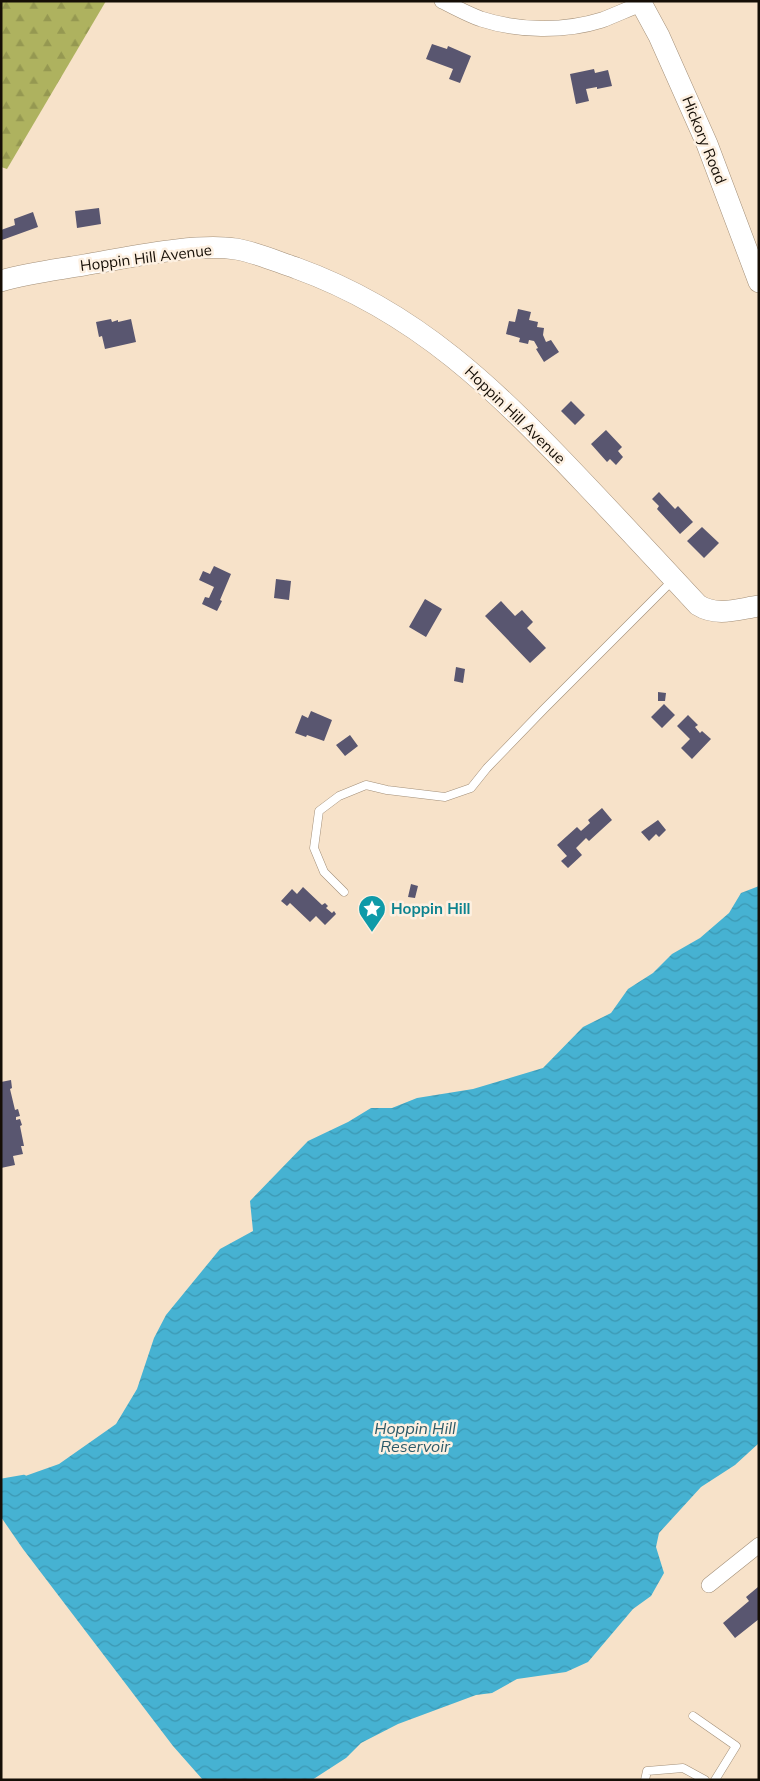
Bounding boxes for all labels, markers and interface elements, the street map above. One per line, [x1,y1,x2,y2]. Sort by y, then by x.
street label: Hickory Road [678,93,731,187]
street label: Hoppin Hill Avenue [79,240,213,275]
street label: Hoppin Hill Avenue [461,362,570,468]
place icon: Hoppin Hill [357,894,387,933]
place label: Hoppin Hill [391,899,471,918]
water label: Hoppin Hill Reservoir [374,1418,456,1456]

